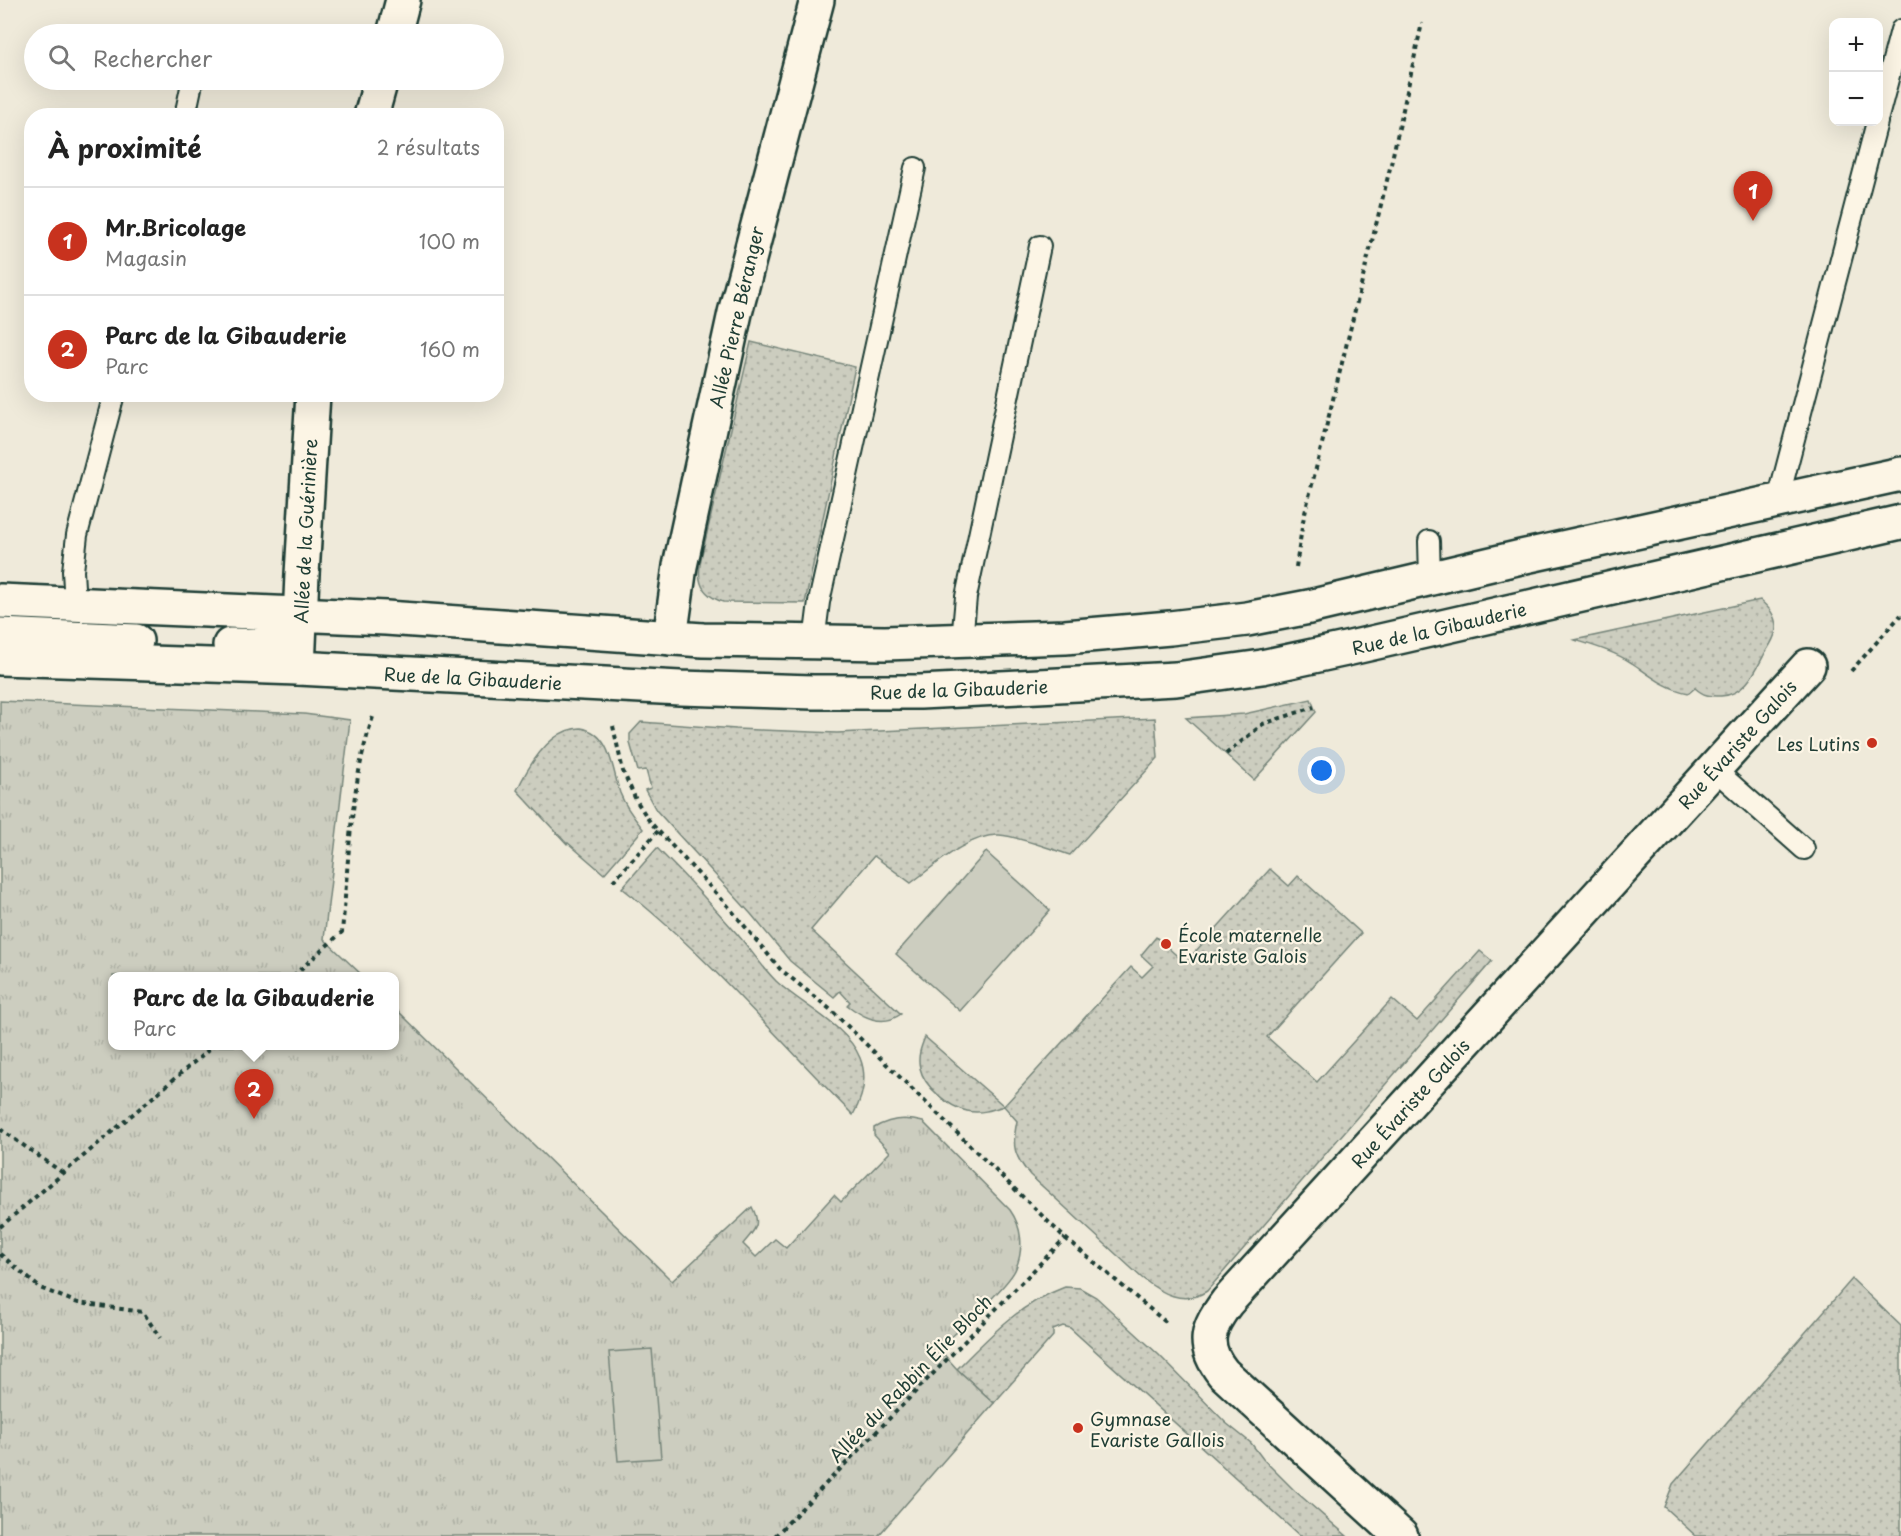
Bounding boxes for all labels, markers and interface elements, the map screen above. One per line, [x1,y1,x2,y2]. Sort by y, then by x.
map controls [1829,18,1883,126]
button: + [1829,18,1883,72]
search box [24,24,504,90]
icon: search [45,41,78,74]
text: Rechercher [93,41,212,74]
button: − [1829,72,1883,126]
text: À proximité [48,128,202,167]
text: 2 résultats [377,132,480,162]
pin: 1 [1734,172,1772,221]
text: Mr.Bricolage [105,210,246,243]
street label: Allée Pierre Béranger [702,223,770,411]
text: 1 [63,226,72,256]
text: 100 m [419,226,480,256]
text: Magasin [105,243,187,273]
text: Parc de la Gibauderie [105,318,347,351]
text: 2 [60,334,75,364]
text: 160 m [420,334,480,364]
text: Parc [105,351,148,381]
street label: Allée de la Guérinière [287,438,323,624]
street label: Rue de la Gibauderie [1349,595,1529,661]
street label: Rue de la Gibauderie [383,660,563,696]
street label: Rue de la Gibauderie [869,672,1049,706]
street label: Rue Évariste Galois [1671,673,1803,815]
place label: Les Lutins [1777,730,1860,757]
marker: Les Lutins [1865,736,1879,750]
your location [1307,756,1336,785]
place label: École maternelle Evariste Galois [1178,921,1323,969]
marker: École maternelle Evariste Galois [1159,937,1173,951]
popup [108,972,399,1050]
text: Parc de la Gibauderie [133,980,374,1013]
text: Parc [133,1013,176,1043]
street label: Rue Évariste Galois [1344,1032,1476,1174]
pin: 2 [234,1070,274,1119]
street label: Allée du Rabbin Élie Bloch [822,1288,998,1468]
place label: Gymnase Evariste Gallois [1090,1405,1224,1453]
marker: Gymnase Evariste Gallois [1071,1421,1085,1435]

